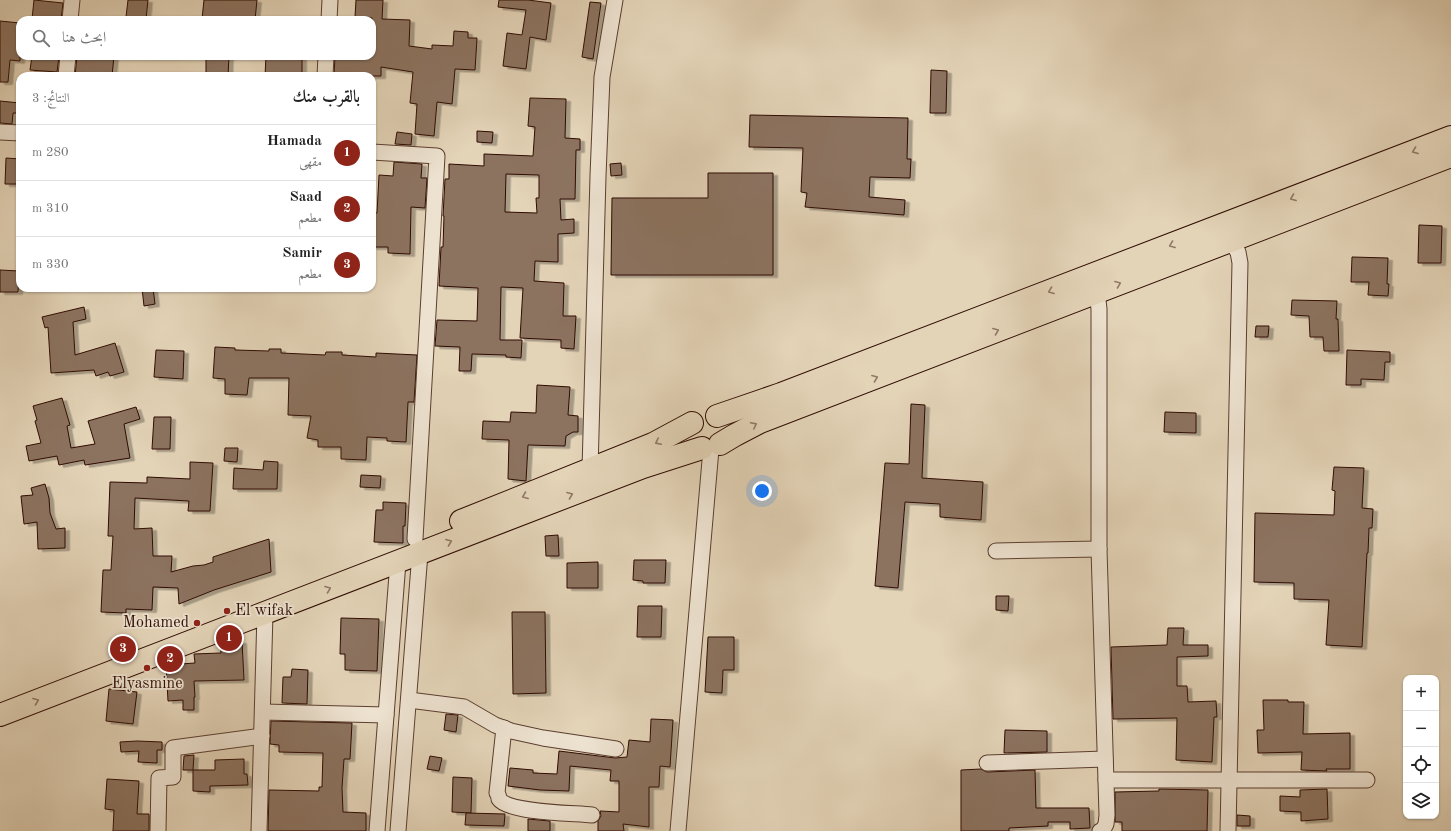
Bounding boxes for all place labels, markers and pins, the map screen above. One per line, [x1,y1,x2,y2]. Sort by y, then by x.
place label: El wifak [235,603,293,619]
marker: El wifak [222,606,232,616]
place label: Mohamed [123,615,189,631]
marker: Mohamed [192,618,202,628]
pin: 1 [216,623,242,653]
pin: 3 [110,634,136,664]
pin: 2 [157,644,183,674]
marker: Elyasmine [142,663,152,673]
place label: Elyasmine [111,676,183,692]

